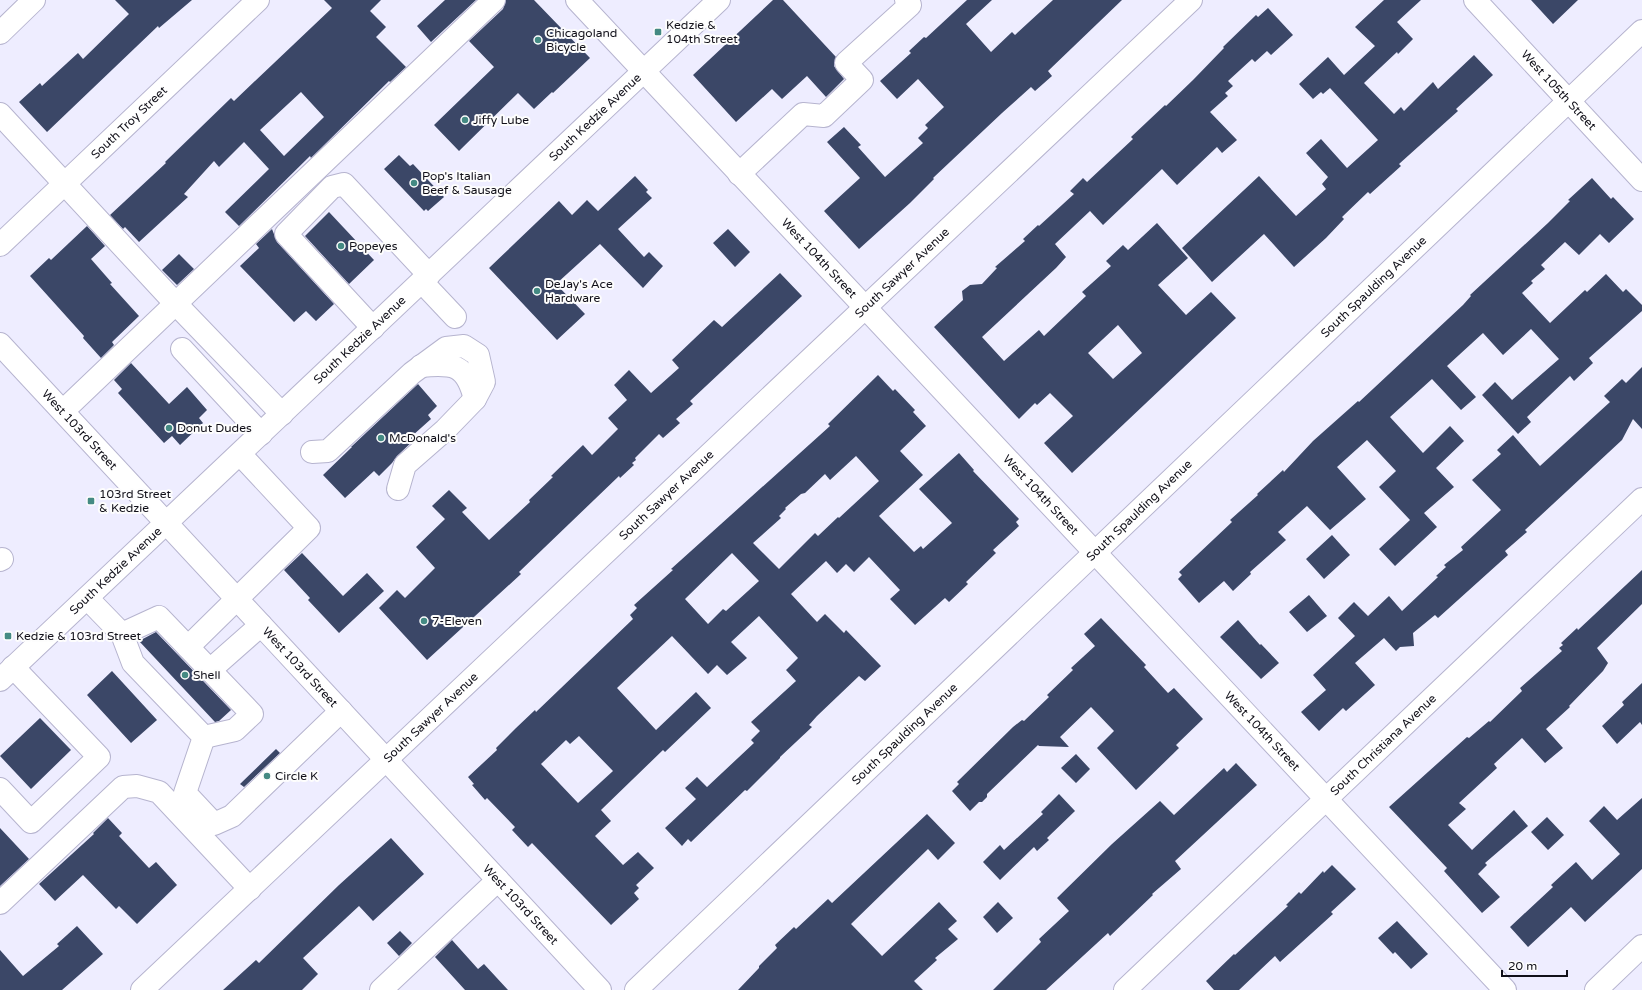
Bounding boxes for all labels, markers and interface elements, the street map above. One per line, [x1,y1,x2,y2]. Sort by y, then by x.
place label: Kedzie & 104th Street [666,18,738,46]
place label: Chicagoland Bicycle [546,26,617,54]
marker: Kedzie & 104th Street [653,27,663,37]
marker: Chicagoland Bicycle [533,35,543,45]
street label: West 105th Street [1518,47,1599,133]
street label: South Kedzie Avenue [546,70,644,164]
street label: South Troy Street [88,83,170,162]
place label: Jiffy Lube [473,113,529,127]
marker: Jiffy Lube [460,115,470,125]
place label: Pop's Italian Beef & Sausage [422,169,512,197]
marker: Pop's Italian Beef & Sausage [409,178,419,188]
street label: West 104th Street [778,216,860,301]
street label: South Sawyer Avenue [852,225,952,321]
street label: South Spaulding Avenue [1318,233,1429,340]
place label: Popeyes [349,239,398,253]
marker: Popeyes [336,241,346,251]
place label: DeJay's Ace Hardware [545,277,613,305]
marker: DeJay's Ace Hardware [532,286,542,296]
street label: South Kedzie Avenue [311,293,409,387]
street label: West 103rd Street [39,387,120,473]
place label: Donut Dudes [177,421,252,435]
marker: Donut Dudes [164,423,174,433]
place label: McDonald's [389,431,456,445]
marker: McDonald's [376,433,386,443]
street label: South Sawyer Avenue [616,447,717,543]
street label: West 104th Street [1000,452,1082,538]
street label: South Spaulding Avenue [1083,457,1195,564]
place label: 103rd Street & Kedzie [99,487,171,515]
marker: 103rd Street & Kedzie [86,496,96,506]
street label: South Kedzie Avenue [67,524,165,618]
place label: 7-Eleven [432,614,482,628]
marker: 7-Eleven [419,616,429,626]
street label: West 103rd Street [260,624,341,710]
place label: Kedzie & 103rd Street [16,629,142,643]
marker: Kedzie & 103rd Street [3,631,13,641]
place label: Shell [193,668,220,682]
marker: Shell [180,670,190,680]
street label: South Sawyer Avenue [381,670,481,765]
street label: South Spaulding Avenue [849,680,960,788]
street label: West 104th Street [1222,688,1303,774]
street label: South Christiana Avenue [1327,691,1439,798]
place label: Circle K [275,769,318,783]
marker: Circle K [262,771,272,781]
street label: West 103rd Street [480,862,561,948]
scale bar [1502,952,1567,978]
text: 20 m [1508,959,1537,973]

